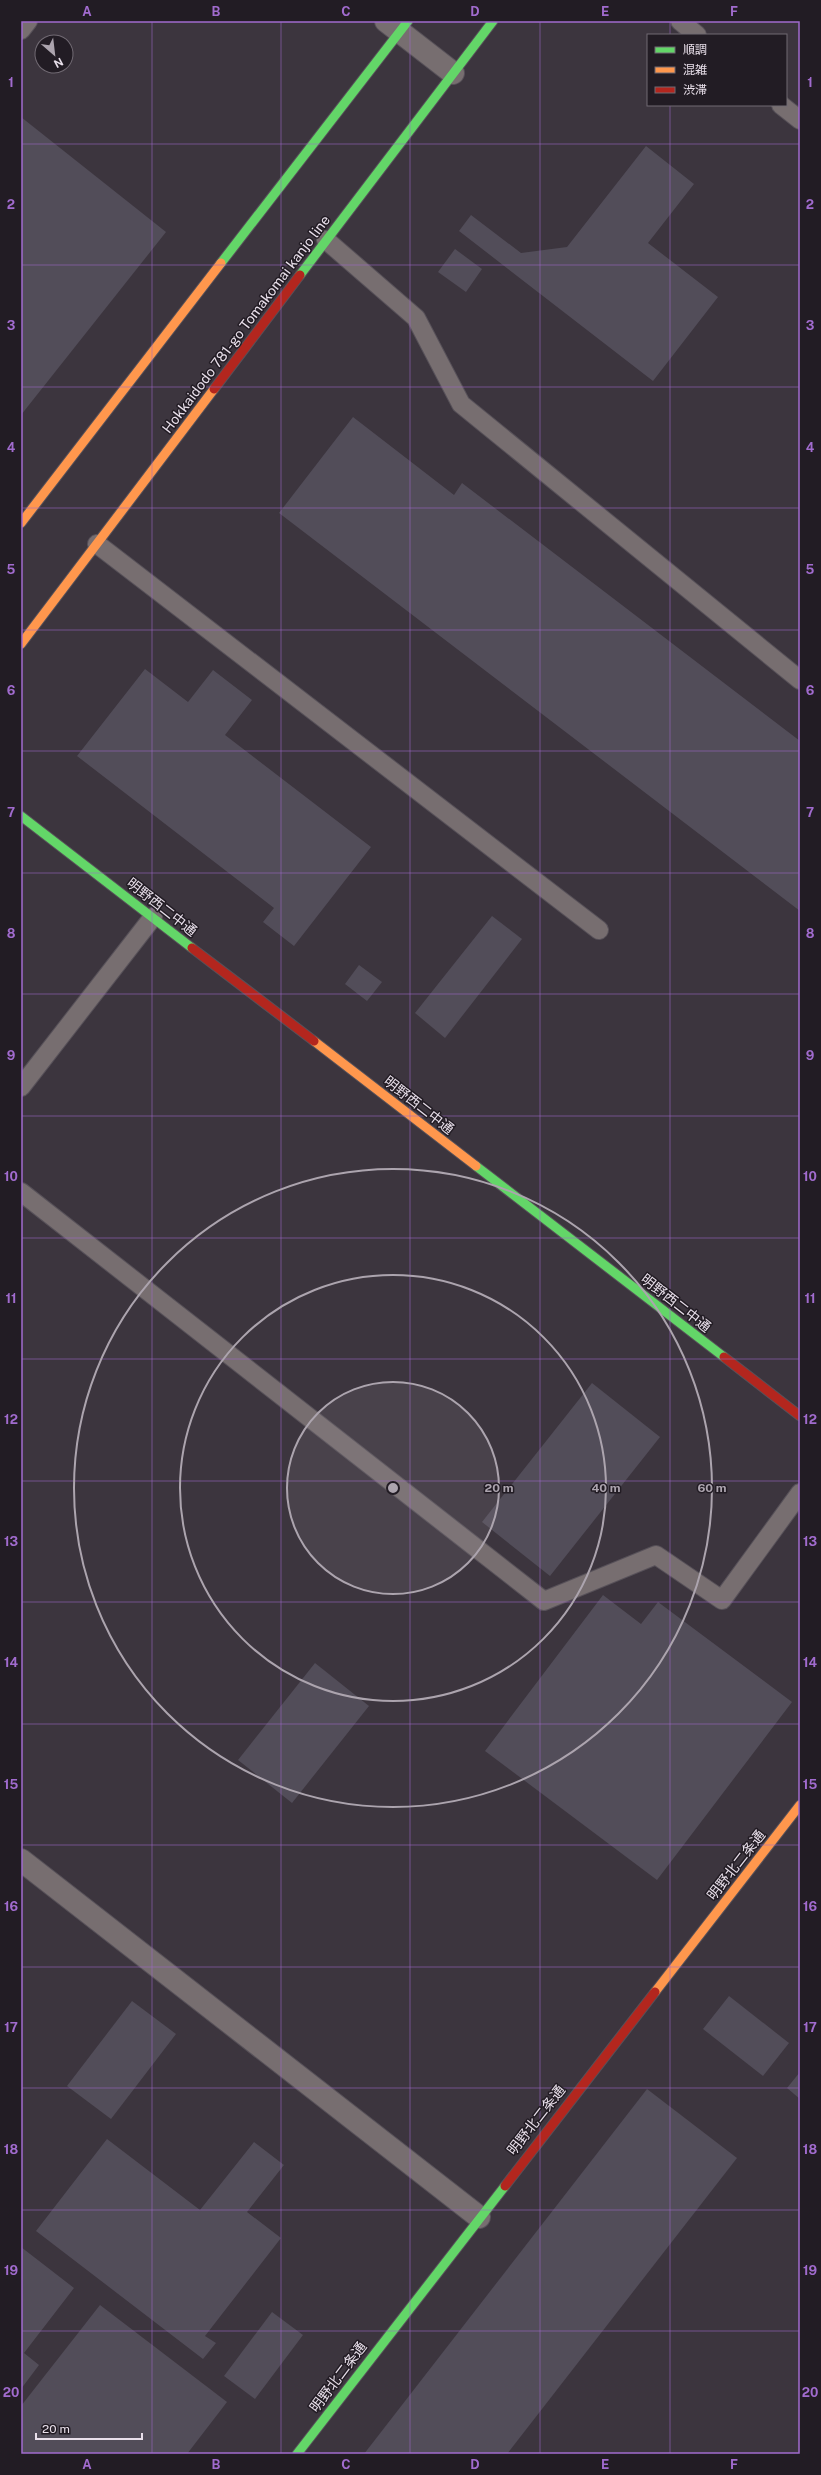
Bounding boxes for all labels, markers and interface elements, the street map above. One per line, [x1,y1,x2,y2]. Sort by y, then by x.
text: A [82,4,92,19]
text: B [212,4,221,19]
text: C [341,4,351,19]
text: D [470,4,480,19]
text: E [601,4,609,19]
text: F [730,4,738,19]
north arrow [34,34,74,74]
legend [647,34,787,106]
text: 順調 [683,43,707,57]
text: N [52,56,65,70]
text: 混雑 [683,63,707,77]
text: 1 [8,75,14,90]
text: 1 [807,75,813,90]
text: 渋滞 [683,83,707,97]
text: 2 [7,197,15,212]
text: 2 [806,197,814,212]
street label: Hokkaidodo 781-go Tomakomai kanjo line [159,212,333,436]
text: 3 [7,318,16,333]
text: 3 [806,318,815,333]
text: 4 [7,440,16,455]
text: 4 [806,440,815,455]
text: 5 [7,562,16,577]
text: 5 [806,562,815,577]
text: 6 [7,683,16,698]
text: 6 [806,683,815,698]
text: 7 [7,805,15,820]
text: 7 [806,805,814,820]
street label: 明野西二中通 [124,875,200,939]
text: 8 [7,926,16,941]
text: 8 [806,926,815,941]
text: 9 [7,1048,15,1063]
text: 9 [806,1048,814,1063]
street label: 明野西二中通 [381,1073,457,1137]
text: 10 [4,1169,18,1184]
text: 10 [803,1169,817,1184]
street label: 明野西二中通 [638,1271,714,1335]
text: 11 [5,1291,17,1306]
text: 11 [804,1291,816,1306]
text: 12 [4,1412,18,1427]
text: 12 [803,1412,817,1427]
centre of rings [386,1481,400,1495]
text: 20 m [485,1481,514,1495]
text: 40 m [591,1481,621,1495]
text: 60 m [697,1481,727,1495]
text: 13 [4,1534,18,1549]
text: 13 [803,1534,817,1549]
text: 14 [4,1655,19,1670]
text: 14 [803,1655,818,1670]
text: 15 [4,1777,18,1792]
text: 15 [803,1777,817,1792]
street label: 明野北二条通 [704,1827,768,1903]
text: 16 [4,1899,18,1914]
text: 16 [803,1899,817,1914]
text: 17 [4,2020,18,2035]
text: 17 [803,2020,817,2035]
street label: 明野北二条通 [504,2082,568,2158]
text: 18 [4,2142,18,2157]
text: 18 [803,2142,817,2157]
text: 19 [4,2263,18,2278]
text: 19 [803,2263,817,2278]
street label: 明野北二条通 [306,2339,370,2415]
text: 20 [3,2385,19,2400]
text: 20 [802,2385,818,2400]
scale bar [36,2415,142,2441]
text: 20 m [42,2422,70,2436]
text: A [82,2457,92,2472]
text: B [212,2457,221,2472]
text: C [341,2457,351,2472]
text: D [470,2457,480,2472]
text: E [601,2457,609,2472]
text: F [730,2457,738,2472]

